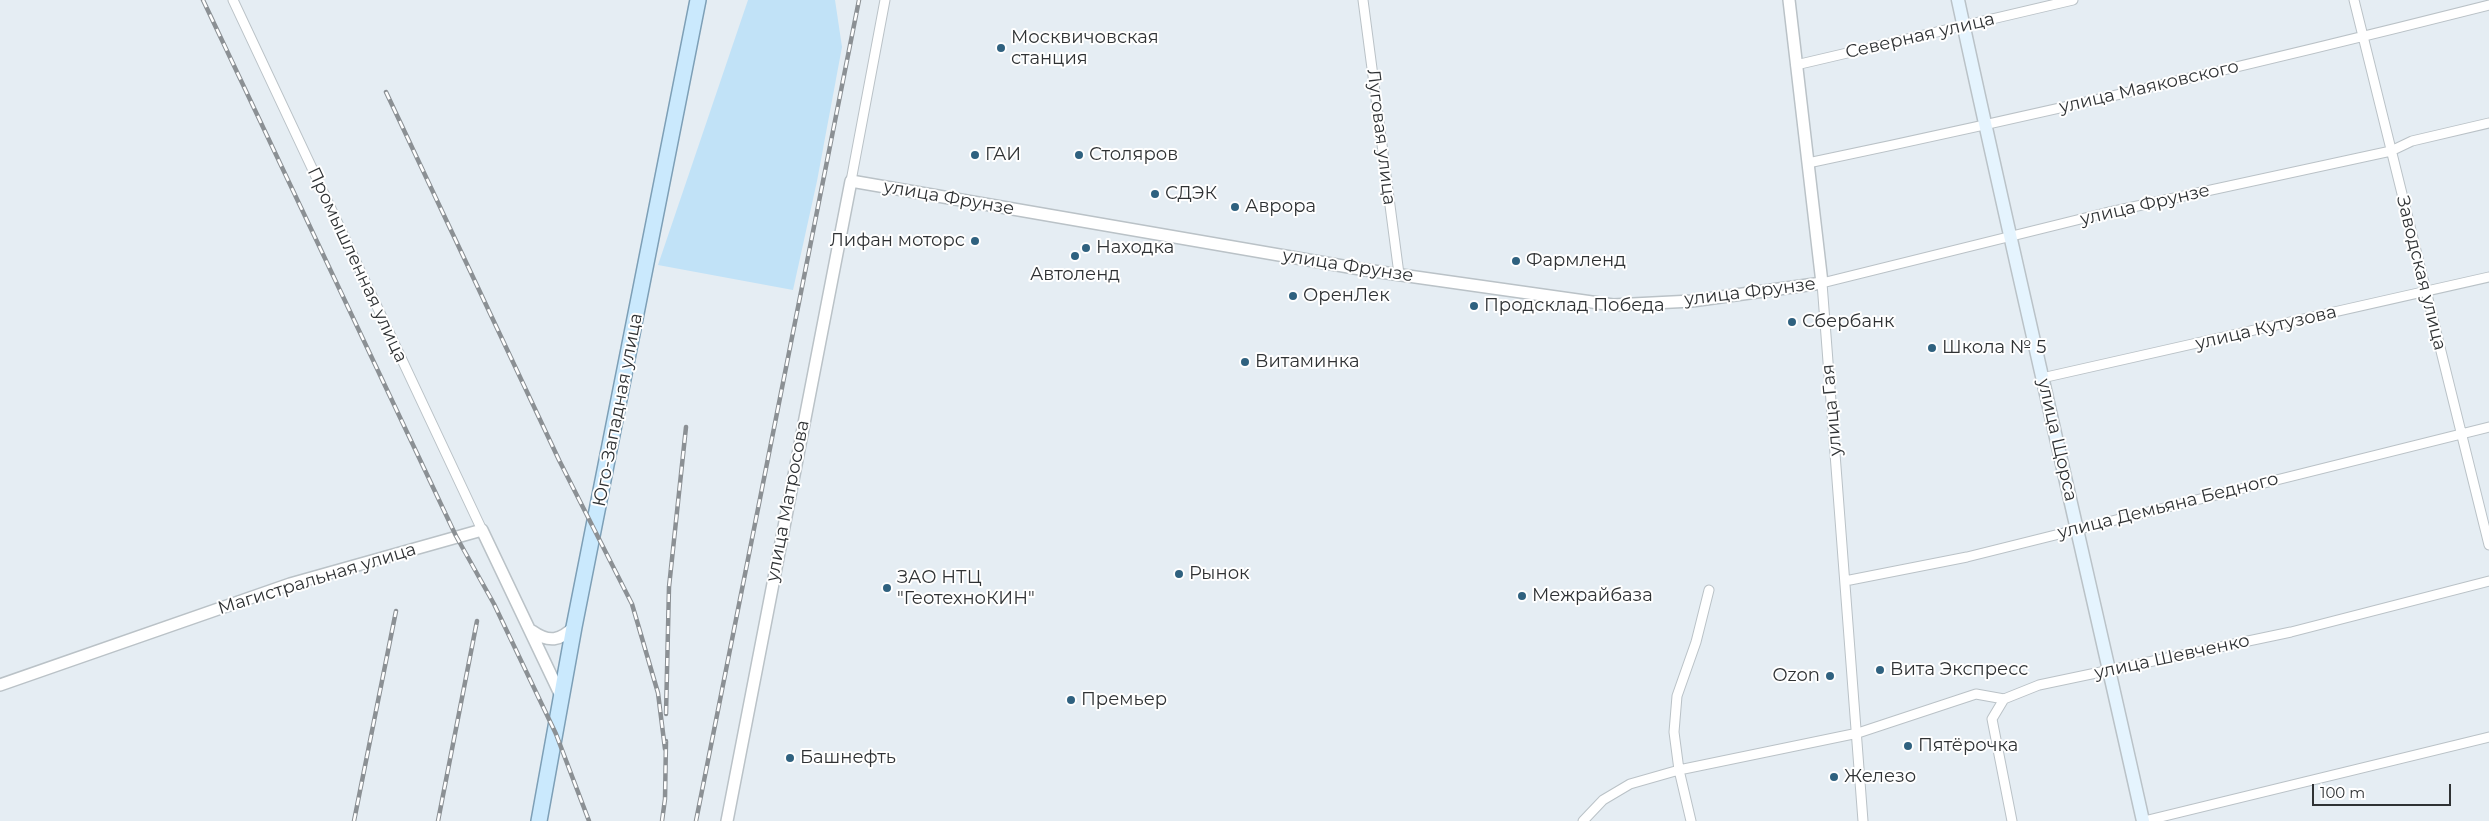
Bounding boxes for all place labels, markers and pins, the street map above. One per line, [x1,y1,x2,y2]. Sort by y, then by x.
place label: Москвичовская станция [1011,27,1159,70]
marker: Москвичовская станция [995,42,1007,54]
place label: ГАИ [985,144,1021,166]
place label: Столяров [1089,144,1178,166]
marker: ГАИ [969,149,981,161]
marker: Столяров [1073,149,1085,161]
place label: СДЭК [1165,183,1217,205]
marker: СДЭК [1149,188,1161,200]
place label: Аврора [1245,196,1316,218]
marker: Аврора [1229,201,1241,213]
place label: Лифан моторс [830,230,965,252]
marker: Лифан моторс [969,235,981,247]
place label: Находка [1096,237,1174,259]
marker: Находка [1080,242,1092,254]
marker: Автоленд [1069,250,1081,262]
place label: Фармленд [1526,250,1626,272]
marker: Фармленд [1510,255,1522,267]
place label: Автоленд [1030,264,1120,286]
place label: ОренЛек [1303,285,1390,307]
marker: ОренЛек [1287,290,1299,302]
place label: Продсклад Победа [1484,295,1665,317]
marker: Продсклад Победа [1468,300,1480,312]
place label: Сбербанк [1802,311,1894,333]
marker: Сбербанк [1786,316,1798,328]
place label: Школа № 5 [1942,337,2046,359]
marker: Школа № 5 [1926,342,1938,354]
place label: Витаминка [1255,351,1359,373]
marker: Витаминка [1239,356,1251,368]
place label: Рынок [1189,563,1250,585]
place label: ЗАО НТЦ "ГеотехноКИН" [897,567,1035,610]
marker: Рынок [1173,568,1185,580]
marker: ЗАО НТЦ "ГеотехноКИН" [881,582,893,594]
place label: Межрайбаза [1532,585,1653,607]
marker: Межрайбаза [1516,590,1528,602]
place label: Вита Экспресс [1890,659,2028,681]
marker: Вита Экспресс [1874,664,1886,676]
place label: Ozon [1772,665,1820,687]
marker: Ozon [1824,670,1836,682]
place label: Премьер [1081,689,1167,711]
marker: Премьер [1065,694,1077,706]
place label: Пятёрочка [1918,735,2018,757]
marker: Пятёрочка [1902,740,1914,752]
place label: Башнефть [800,747,896,769]
marker: Башнефть [784,752,796,764]
place label: Железо [1844,766,1916,788]
marker: Железо [1828,771,1840,783]

